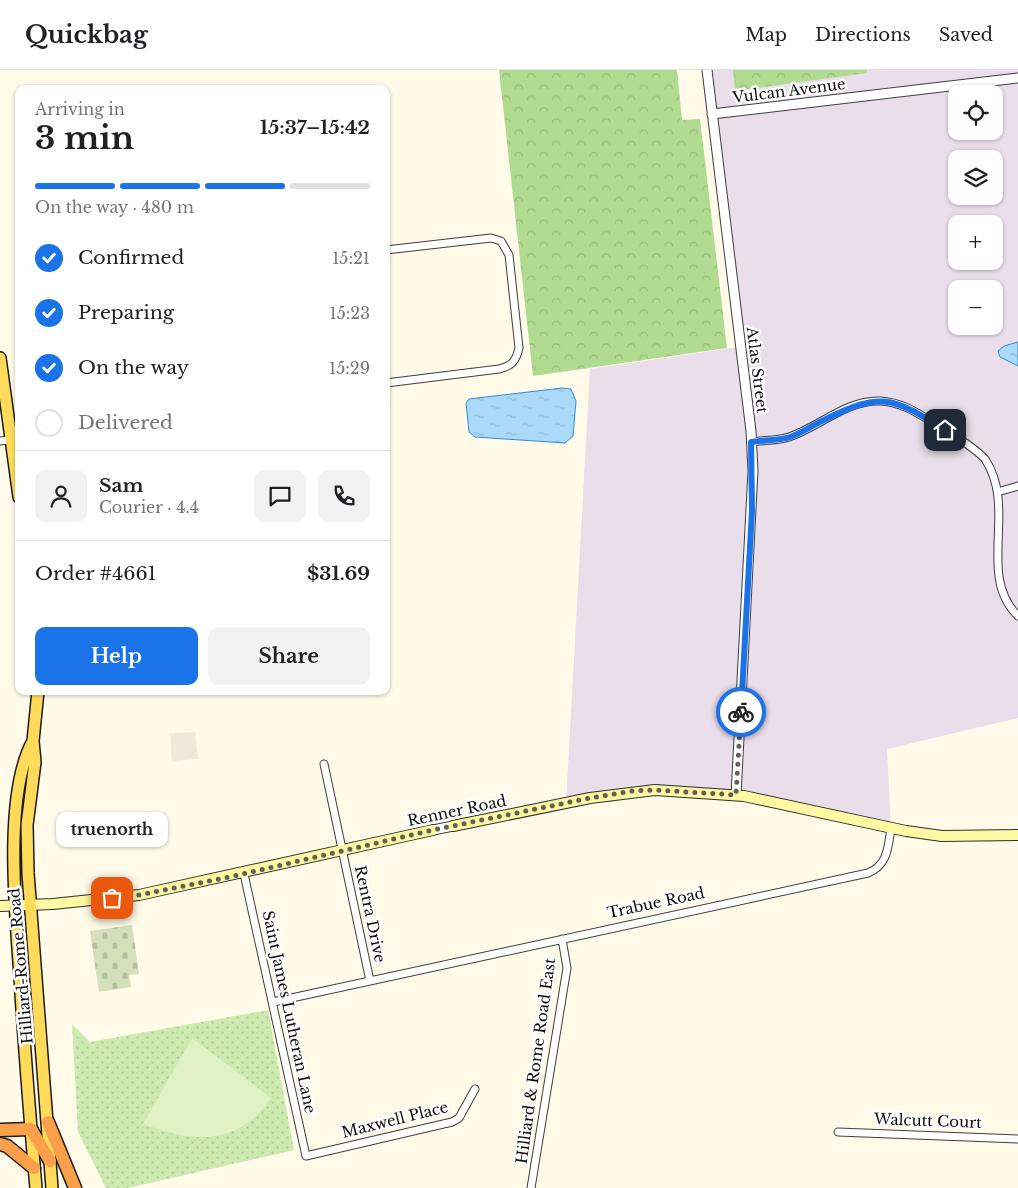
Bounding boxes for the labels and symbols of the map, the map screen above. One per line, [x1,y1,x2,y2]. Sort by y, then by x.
street label: Vulcan Avenue [730,74,847,107]
street label: Atlas Street [743,325,772,414]
pin [924,409,966,451]
courier [716,687,766,737]
street label: Renner Road [406,791,508,830]
callout: truenorth [56,813,168,848]
street label: Rentra Drive [351,864,390,964]
pin [91,877,133,919]
street label: Trabue Road [605,883,706,922]
street label: Hilliard-Rome Road [4,887,37,1045]
street label: Saint James Lutheran Lane [259,909,320,1115]
street label: Hilliard & Rome Road East [512,957,559,1165]
street label: Maxwell Place [340,1097,450,1142]
street label: Walcutt Court [873,1109,983,1132]

